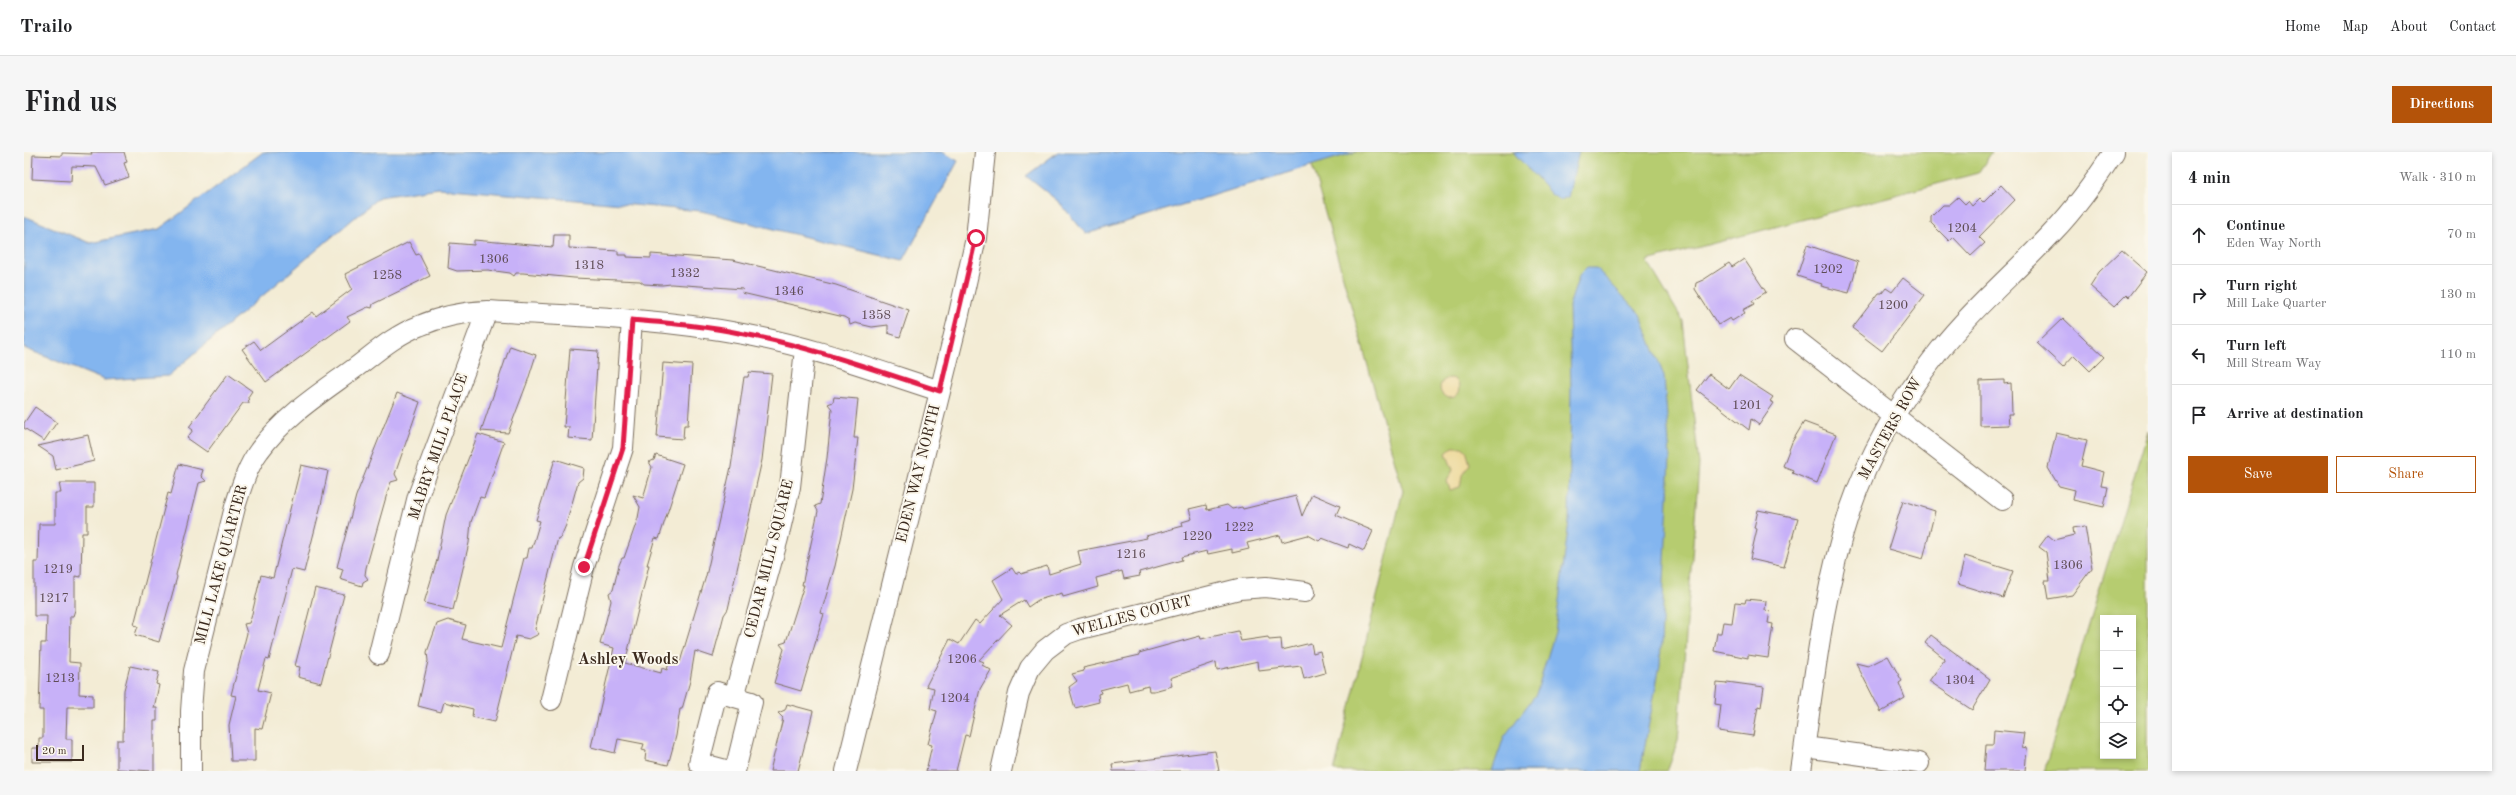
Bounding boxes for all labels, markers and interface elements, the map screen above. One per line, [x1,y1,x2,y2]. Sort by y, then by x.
text: Trailo [20,18,73,37]
text: Home [2285,20,2320,34]
text: Map [2342,20,2368,34]
text: About [2390,20,2427,34]
text: Contact [2449,20,2496,34]
button: Directions [2392,86,2492,123]
text: Find us [24,90,117,118]
text: 4 min [2188,170,2231,187]
text: Walk · 310 m [2399,171,2476,184]
text: Continue [2226,219,2285,234]
house number: 1204 [1947,222,1977,235]
icon: ahead [2188,224,2210,246]
text: 70 m [2447,228,2476,241]
route start [967,229,985,247]
text: Eden Way North [2226,237,2321,250]
house number: 1306 [479,253,509,266]
house number: 1318 [574,259,604,272]
house number: 1202 [1813,263,1843,276]
house number: 1332 [670,267,700,280]
house number: 1258 [372,269,402,282]
text: Turn right [2226,279,2297,294]
icon: right [2188,284,2210,306]
house number: 1346 [774,285,804,298]
text: 130 m [2439,288,2476,301]
text: Mill Lake Quarter [2226,297,2326,310]
house number: 1200 [1878,299,1908,312]
house number: 1358 [861,309,891,322]
text: Turn left [2226,339,2286,354]
icon: left [2188,344,2210,366]
text: 110 m [2439,348,2476,361]
text: Mill Stream Way [2226,357,2321,370]
street label: MABRY MILL PLACE [407,372,471,522]
street label: MASTERS ROW [1857,375,1925,483]
house number: 1201 [1732,399,1762,412]
street label: EDEN WAY NORTH [895,403,944,545]
icon: arrive [2188,404,2210,426]
text: Arrive at destination [2226,407,2364,422]
button: Save [2188,456,2328,493]
button: Share [2336,456,2476,493]
street label: CEDAR MILL SQUARE [743,478,797,640]
street label: MILL LAKE QUARTER [193,483,251,647]
house number: 1222 [1224,521,1254,534]
house number: 1220 [1182,530,1212,543]
house number: 1216 [1116,548,1146,561]
route end [575,558,593,576]
house number: 1306 [2053,559,2083,572]
house number: 1219 [43,563,73,576]
house number: 1217 [39,592,69,605]
street label: WELLES COURT [1070,594,1194,640]
map controls [2100,615,2136,759]
button: + [2100,615,2136,651]
button: − [2100,651,2136,687]
district label: Ashley Woods [578,652,678,668]
house number: 1206 [947,653,977,666]
house number: 1213 [45,672,75,685]
house number: 1304 [1945,674,1975,687]
button: locate [2100,687,2136,723]
house number: 1204 [940,692,970,705]
button: layers [2100,723,2136,759]
scale bar [36,743,84,762]
text: 20 m [42,746,67,757]

